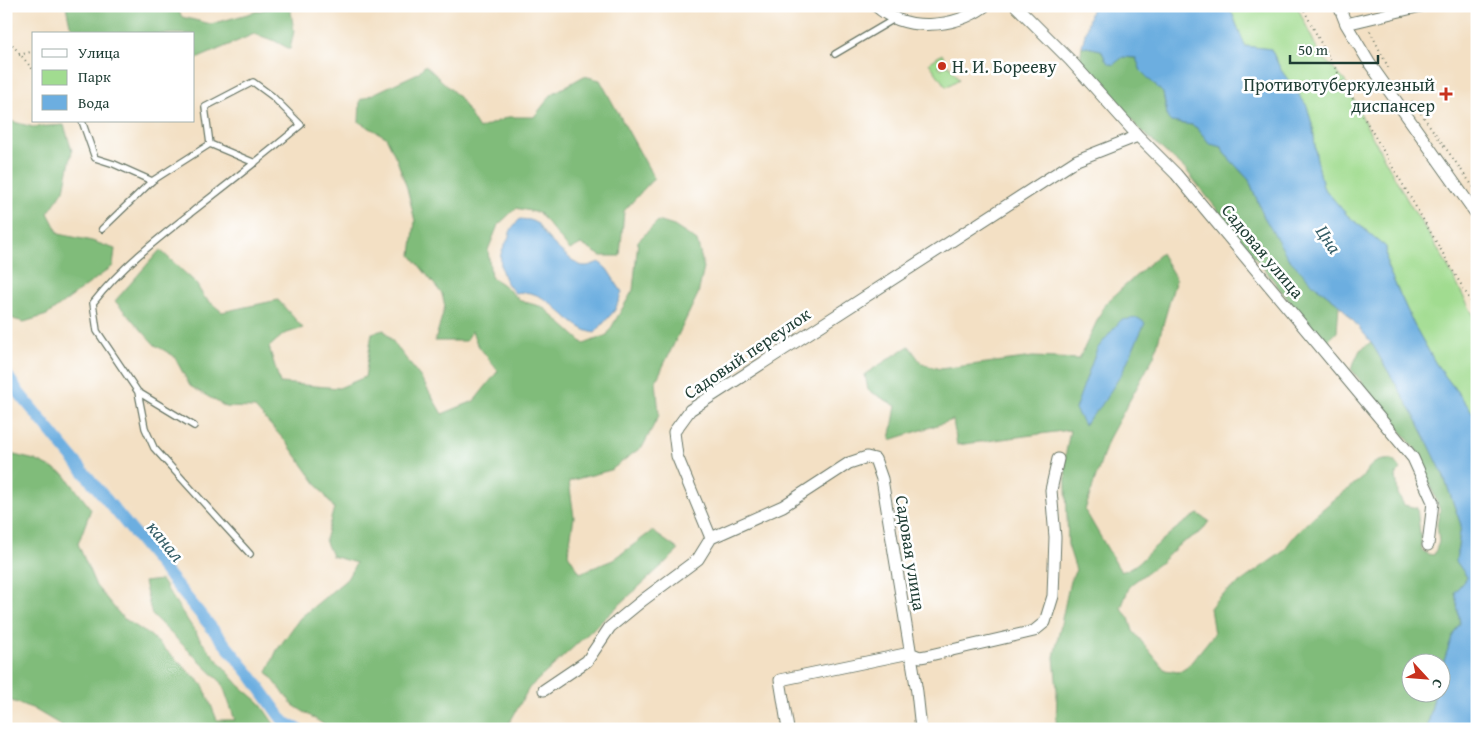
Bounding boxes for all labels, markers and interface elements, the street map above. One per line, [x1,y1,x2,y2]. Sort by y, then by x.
legend [32,32,195,122]
scale bar [1290,32,1378,64]
text: 50 m [1298,39,1329,60]
text: Улица [78,42,121,63]
place label: Н. И. Борееву [952,53,1057,80]
marker: Н. И. Борееву [936,60,948,72]
text: Парк [78,66,111,87]
place label: Противотуберкулезный диспансер [1243,71,1435,119]
marker: Противотуберкулезный диспансер [1439,87,1453,101]
text: Вода [78,92,110,113]
street label: Садовая улица [1215,198,1311,305]
water label: Цна [1309,219,1349,259]
street label: Садовый переулок [678,300,816,406]
street label: Садовая улица [889,493,933,613]
water label: канал [141,514,192,568]
north arrow [1400,652,1450,702]
text: С [1427,676,1448,692]

